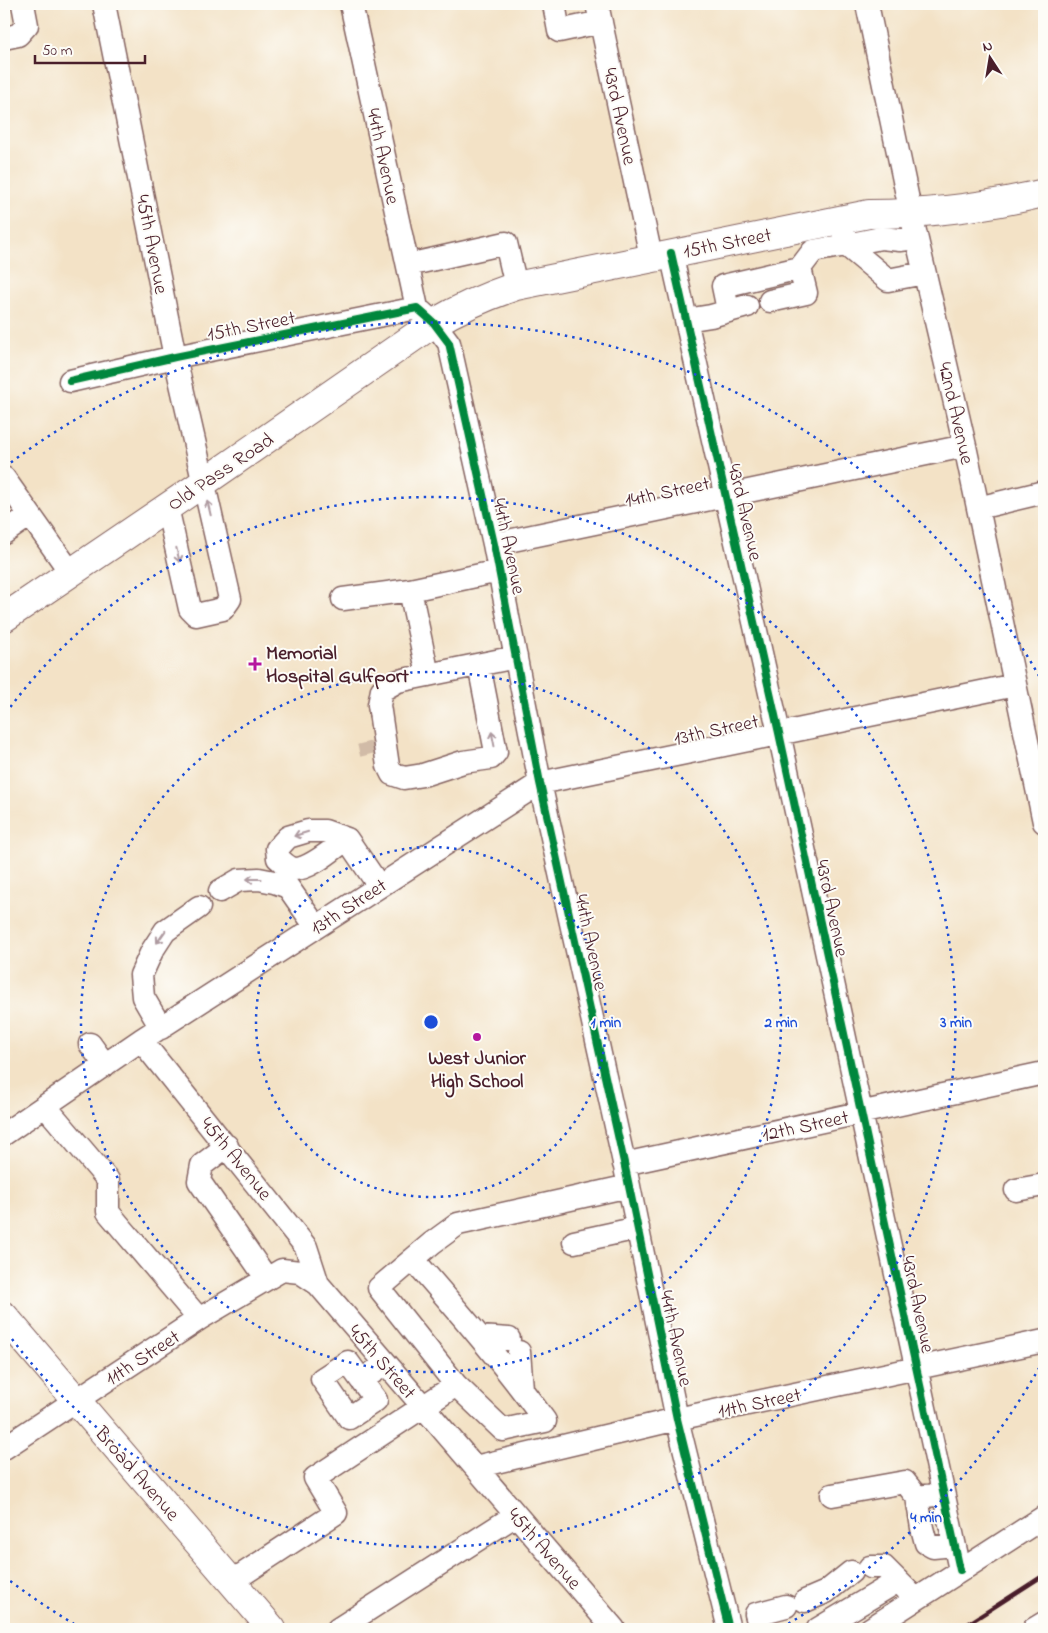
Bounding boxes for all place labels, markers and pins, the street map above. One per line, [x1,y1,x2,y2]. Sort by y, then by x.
place label: Memorial Hospital Gulfport [266,640,409,692]
marker: Memorial Hospital Gulfport [248,657,262,671]
centre of rings [422,1013,440,1031]
marker: West Junior High School [471,1031,483,1043]
place label: West Junior High School [428,1045,527,1098]

